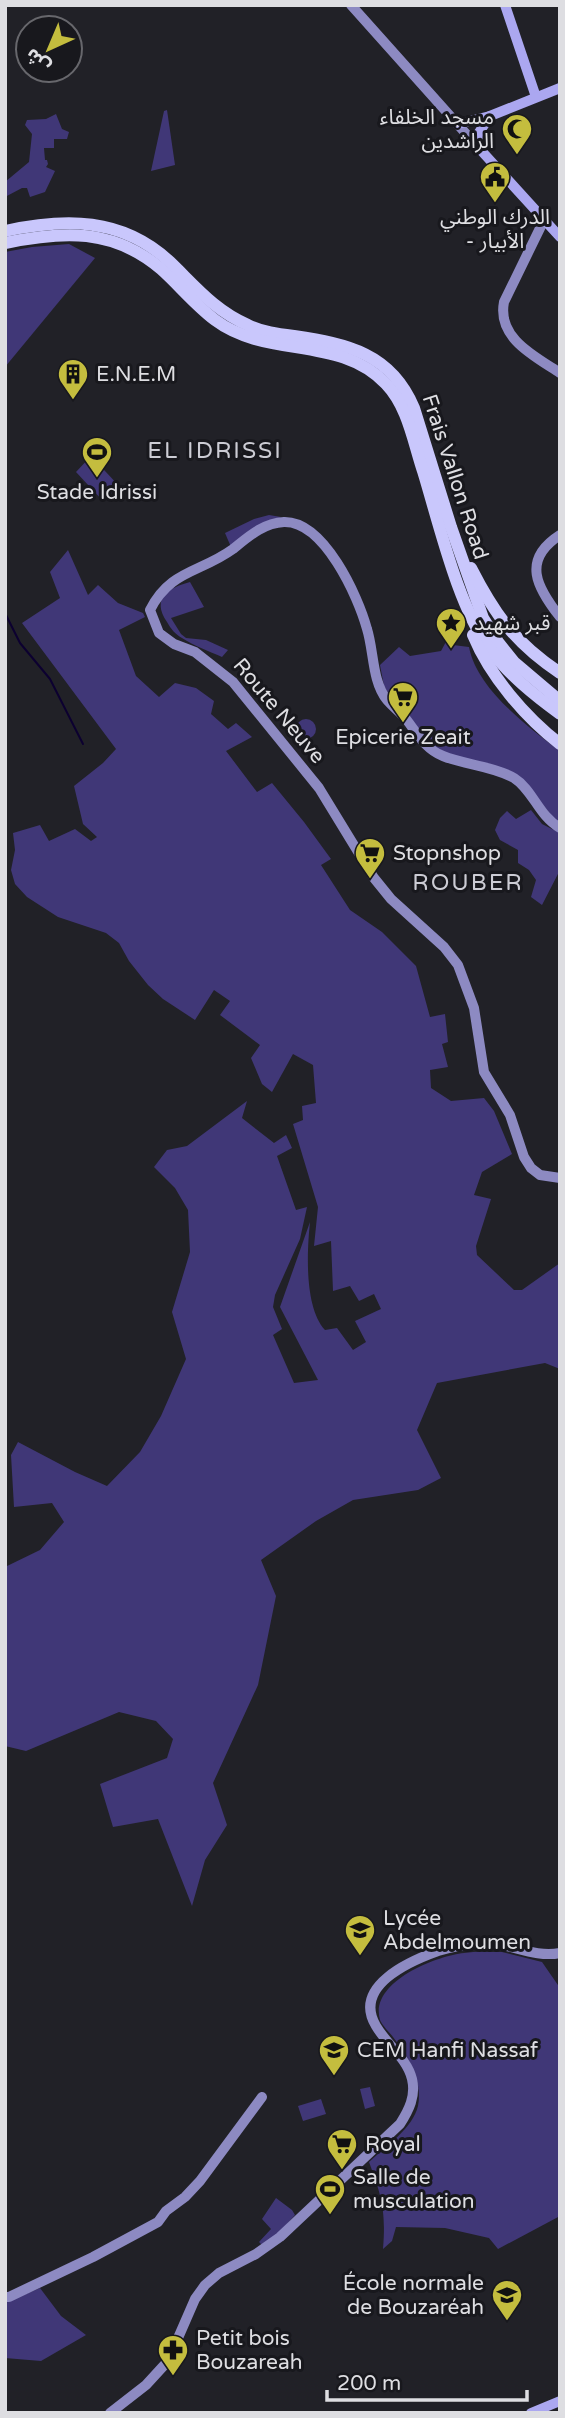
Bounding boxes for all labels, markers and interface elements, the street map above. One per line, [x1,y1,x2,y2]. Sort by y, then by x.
north arrow [14,14,84,84]
text: ش [21,44,55,77]
place label: مسجد الخلفاء الراشدين [380,105,494,154]
mosque icon: مسجد الخلفاء الراشدين [500,112,534,156]
public building icon: الدرك الوطني - الأبيار [478,160,512,204]
place label: الدرك الوطني - الأبيار [440,205,550,254]
building icon: E.N.E.M [56,357,90,401]
place label: E.N.E.M [96,362,176,387]
street label: Frais Vallon Road [416,391,494,563]
sports icon: Stade Idrissi [80,435,114,479]
district label: EL IDRISSI [147,437,283,465]
place label: Stade Idrissi [37,480,157,505]
place icon: قبر شهيد [434,606,468,650]
place label: قبر شهيد [474,611,550,636]
street label: Route Neuve [228,653,330,769]
supermarket icon: Epicerie Zeait [386,680,420,724]
place label: Epicerie Zeait [335,725,471,750]
supermarket icon: Stopnshop [353,836,387,880]
place label: Stopnshop [393,841,501,866]
district label: ROUBER [412,869,524,897]
place label: Lycée Abdelmoumen [383,1906,531,1955]
school or university icon: Lycée Abdelmoumen [343,1913,377,1957]
school or university icon: CEM Hanfi Nassaf [317,2033,351,2077]
place label: CEM Hanfi Nassaf [357,2038,538,2063]
supermarket icon: Royal [325,2127,359,2171]
place label: Royal [365,2132,421,2157]
place label: Salle de musculation [353,2165,475,2214]
sports icon: Salle de musculation [313,2172,347,2216]
place label: École normale de Bouzaréah [343,2271,484,2320]
school or university icon: École normale de Bouzaréah [490,2278,524,2322]
place label: Petit bois Bouzareah [196,2326,302,2375]
pharmacy icon: Petit bois Bouzareah [156,2333,190,2377]
scale bar [327,2358,526,2402]
text: 200 m [337,2371,401,2396]

